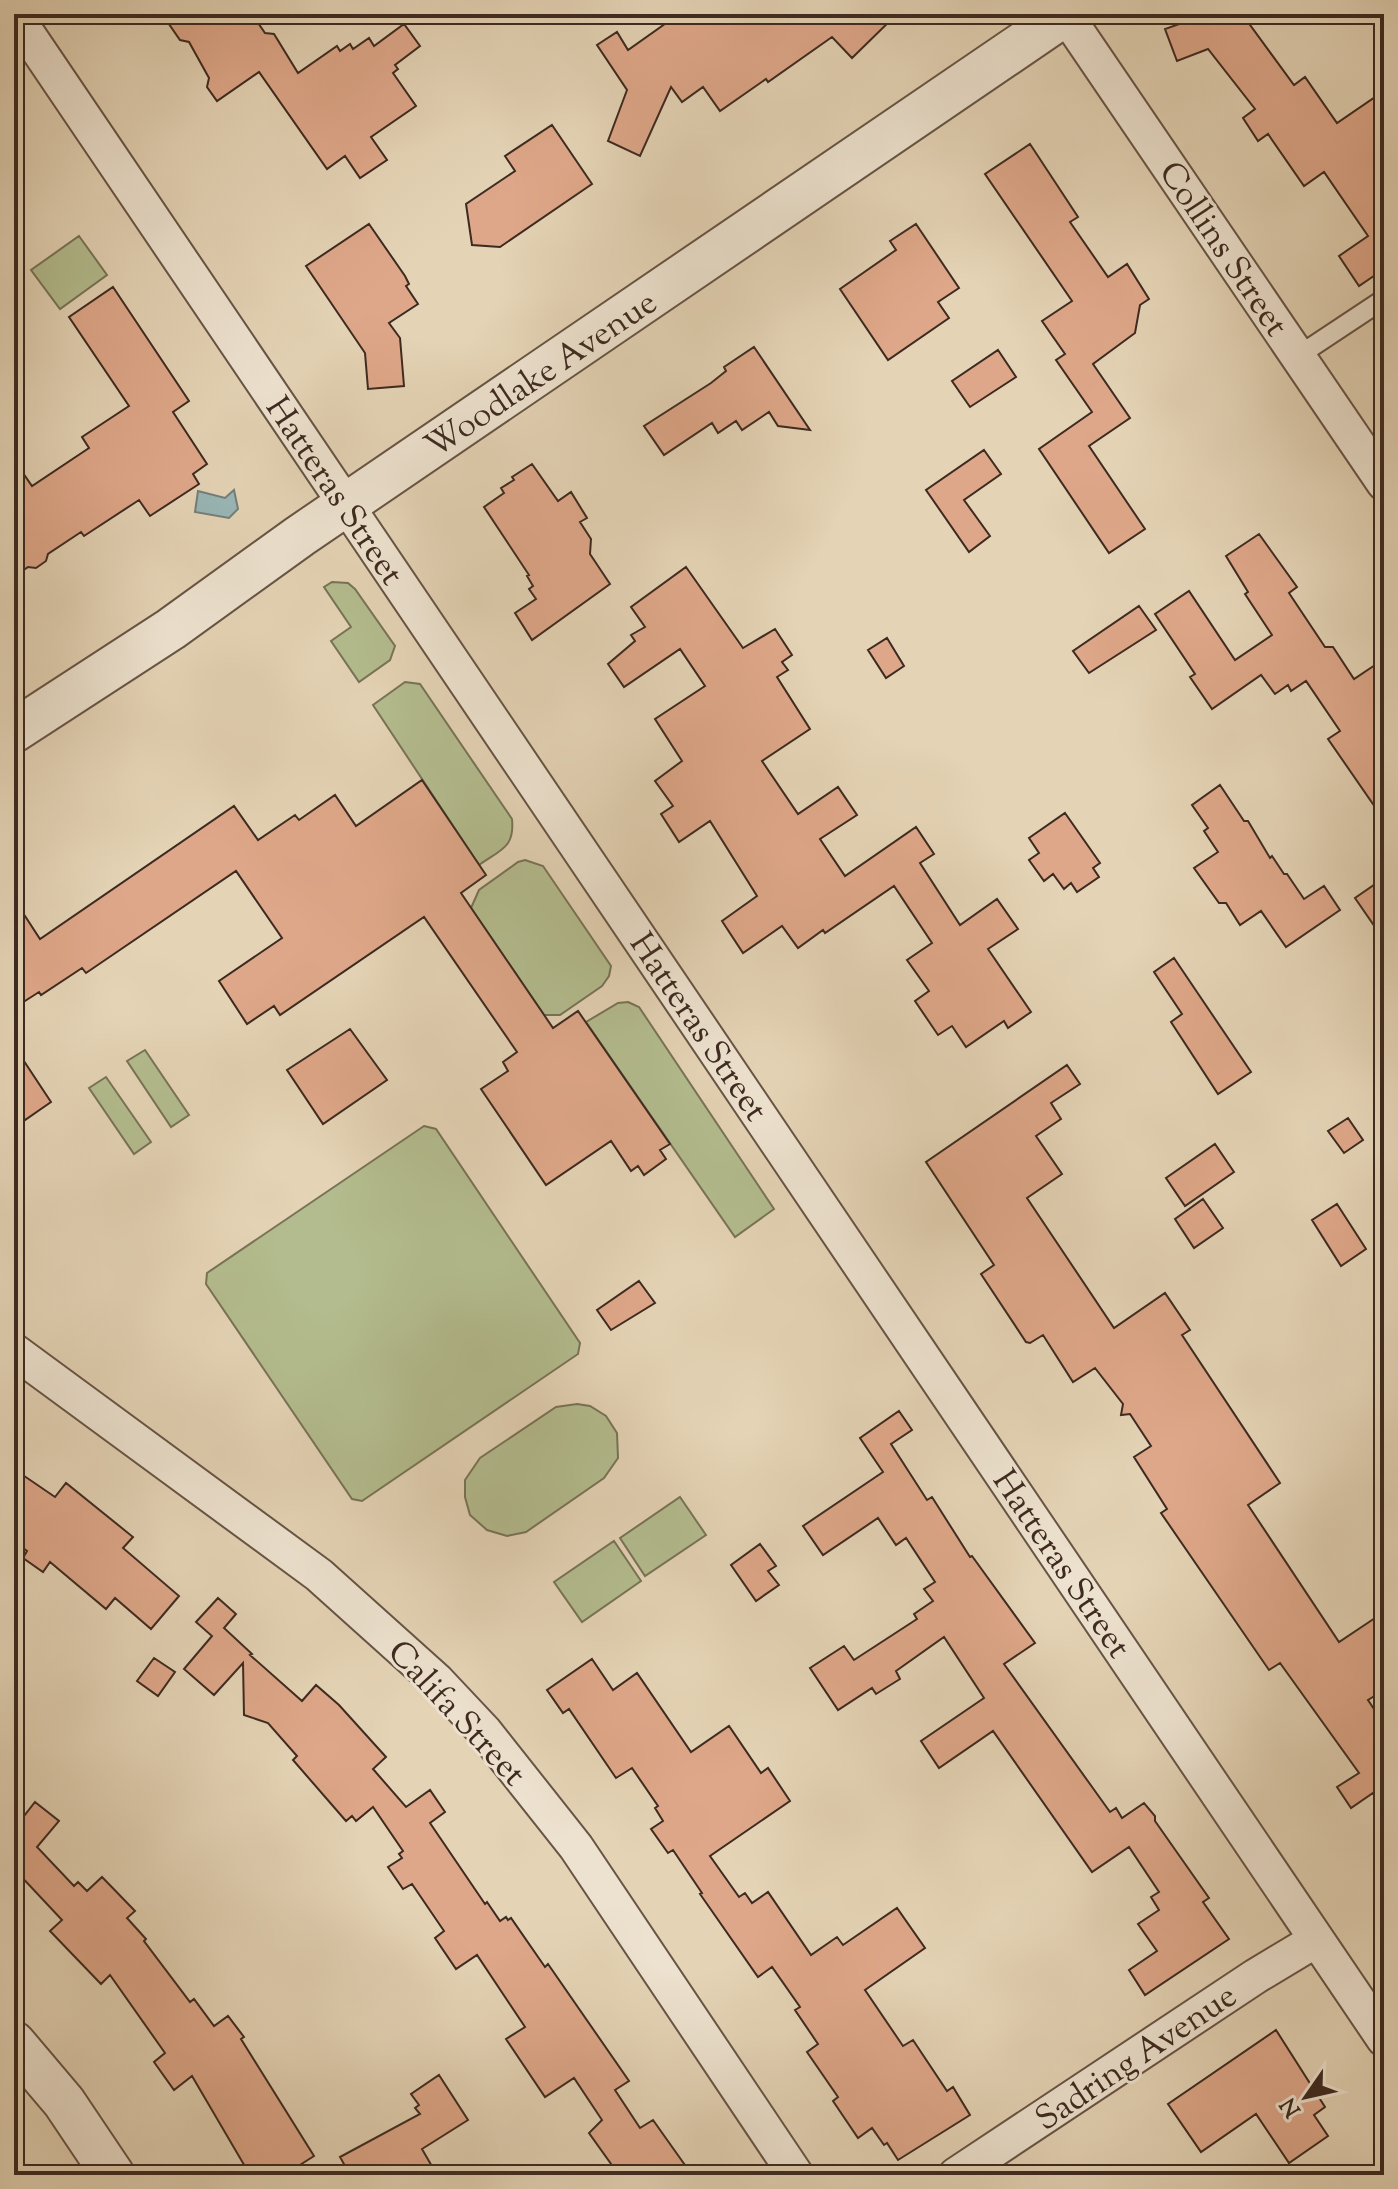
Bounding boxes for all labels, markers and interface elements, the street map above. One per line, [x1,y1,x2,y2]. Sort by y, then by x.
street label: Collins Street [1145,153,1299,348]
street label: Woodlake Avenue [416,280,668,472]
street label: Hatteras Street [252,388,415,596]
street label: Hatteras Street [616,924,779,1132]
street label: Hatteras Street [979,1461,1142,1669]
street label: Califa Street [375,1630,536,1799]
street label: Sadring Avenue [1026,1973,1248,2145]
north arrow [1266,2057,1346,2137]
text: N [1273,2090,1310,2123]

